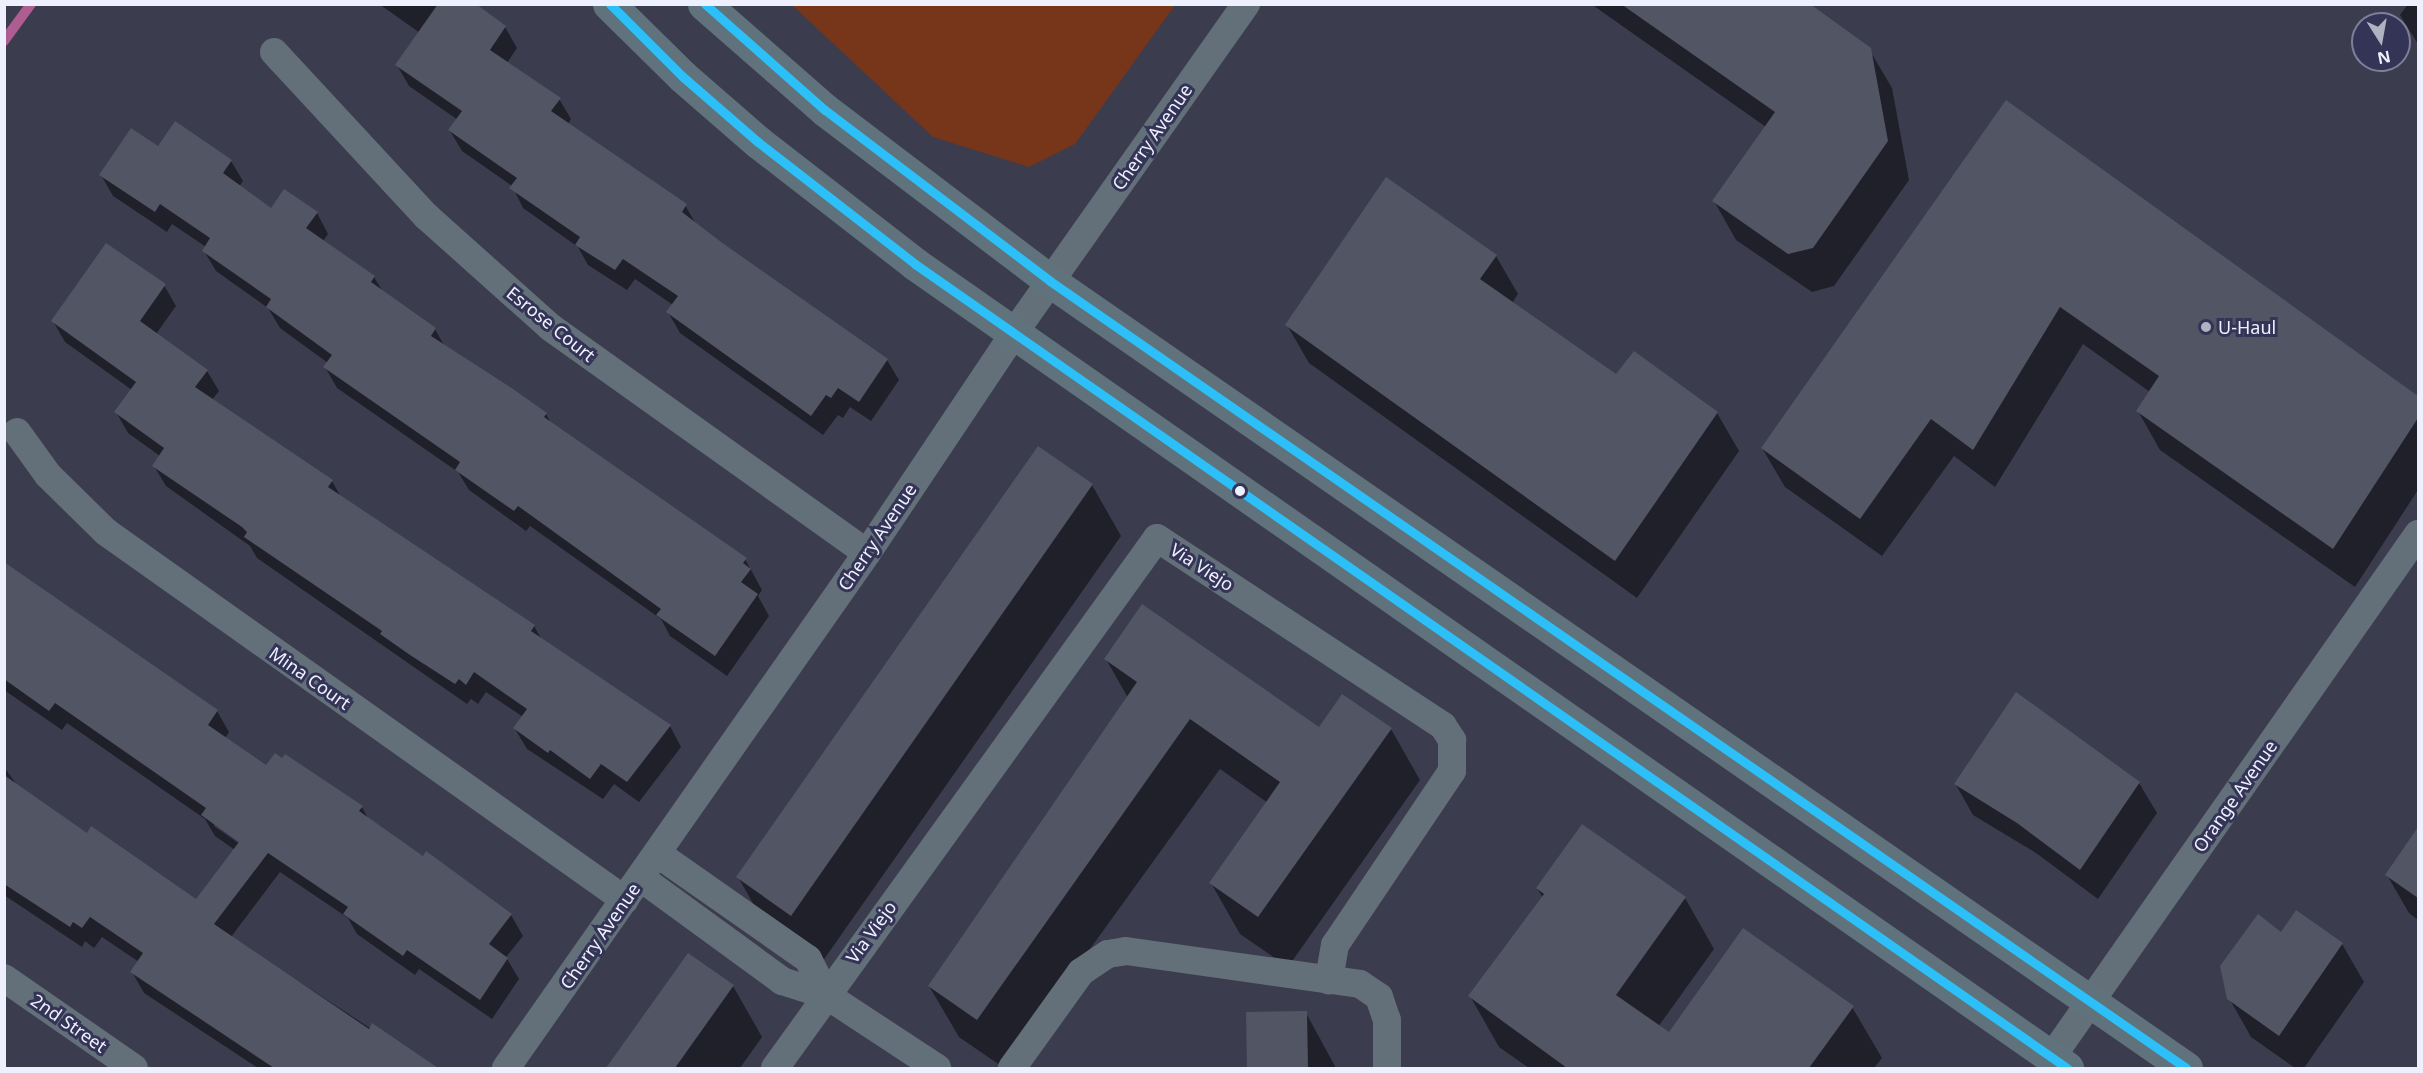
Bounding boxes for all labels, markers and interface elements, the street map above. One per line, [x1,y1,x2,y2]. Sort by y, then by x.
north arrow [2351,12,2411,72]
text: N [2376,46,2393,70]
street label: Cherry Avenue [1107,80,1197,194]
street label: Esrose Court [502,282,600,366]
place label: U-Haul [2218,316,2276,338]
marker: U-Haul [2199,320,2213,334]
street label: Cherry Avenue [833,479,921,595]
unlabelled marker [1234,485,1246,497]
street label: Via Viejo [1166,539,1238,595]
street label: Mina Court [265,642,355,714]
street label: Orange Avenue [2188,736,2282,856]
street label: Cherry Avenue [555,879,645,993]
street label: Via Viejo [841,897,901,967]
street label: 2nd Street [27,989,111,1057]

